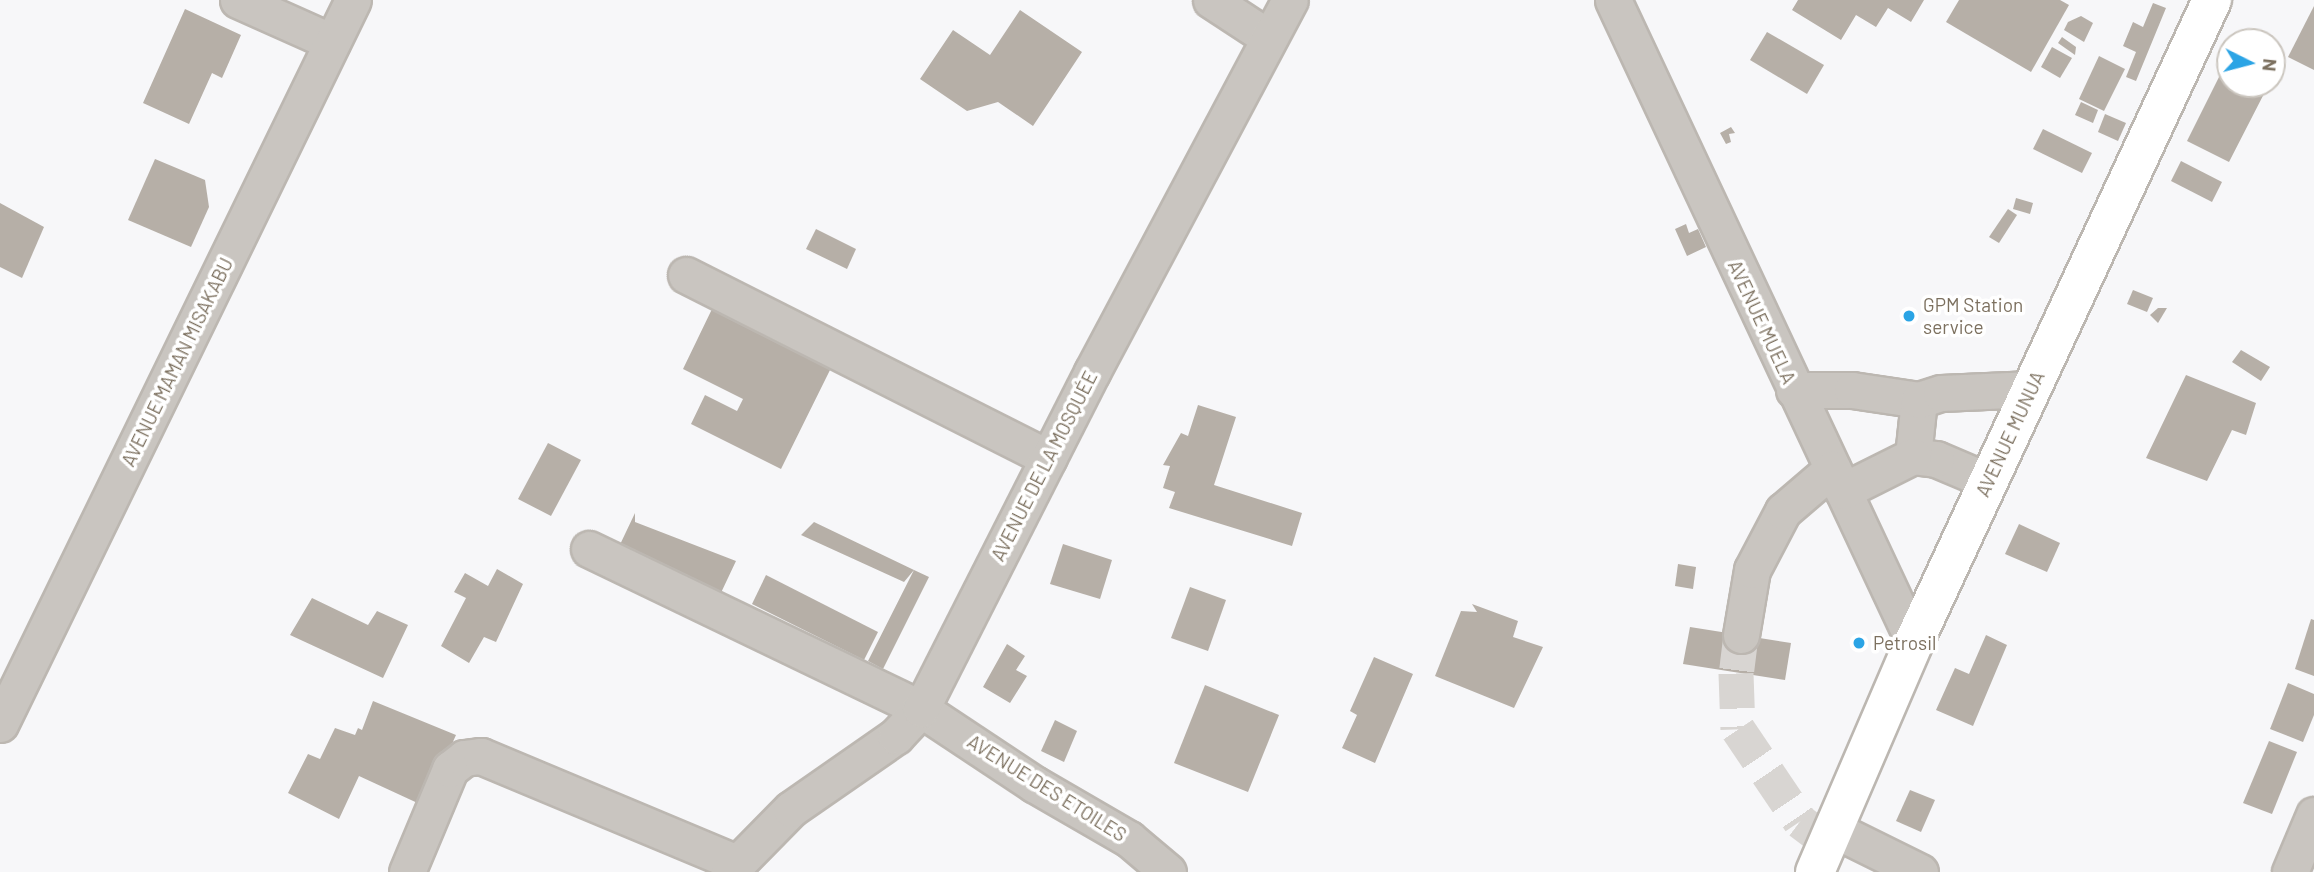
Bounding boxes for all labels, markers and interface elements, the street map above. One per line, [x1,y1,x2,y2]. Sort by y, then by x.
north arrow [2216,28,2286,98]
text: N [2258,58,2282,73]
street label: AVENUE MAMAN MISAKABU [116,254,238,470]
street label: AVENUE MUELA [1723,256,1801,388]
place label: GPM Station service [1923,294,2023,338]
marker: GPM Station service [1901,308,1917,324]
street label: AVENUE DE LA MOSQUÉE [986,367,1102,565]
street label: AVENUE MUNUA [1971,368,2049,500]
place label: Petrosil [1873,632,1936,654]
marker: Petrosil [1851,635,1867,651]
street label: AVENUE DES ETOILES [963,730,1131,846]

